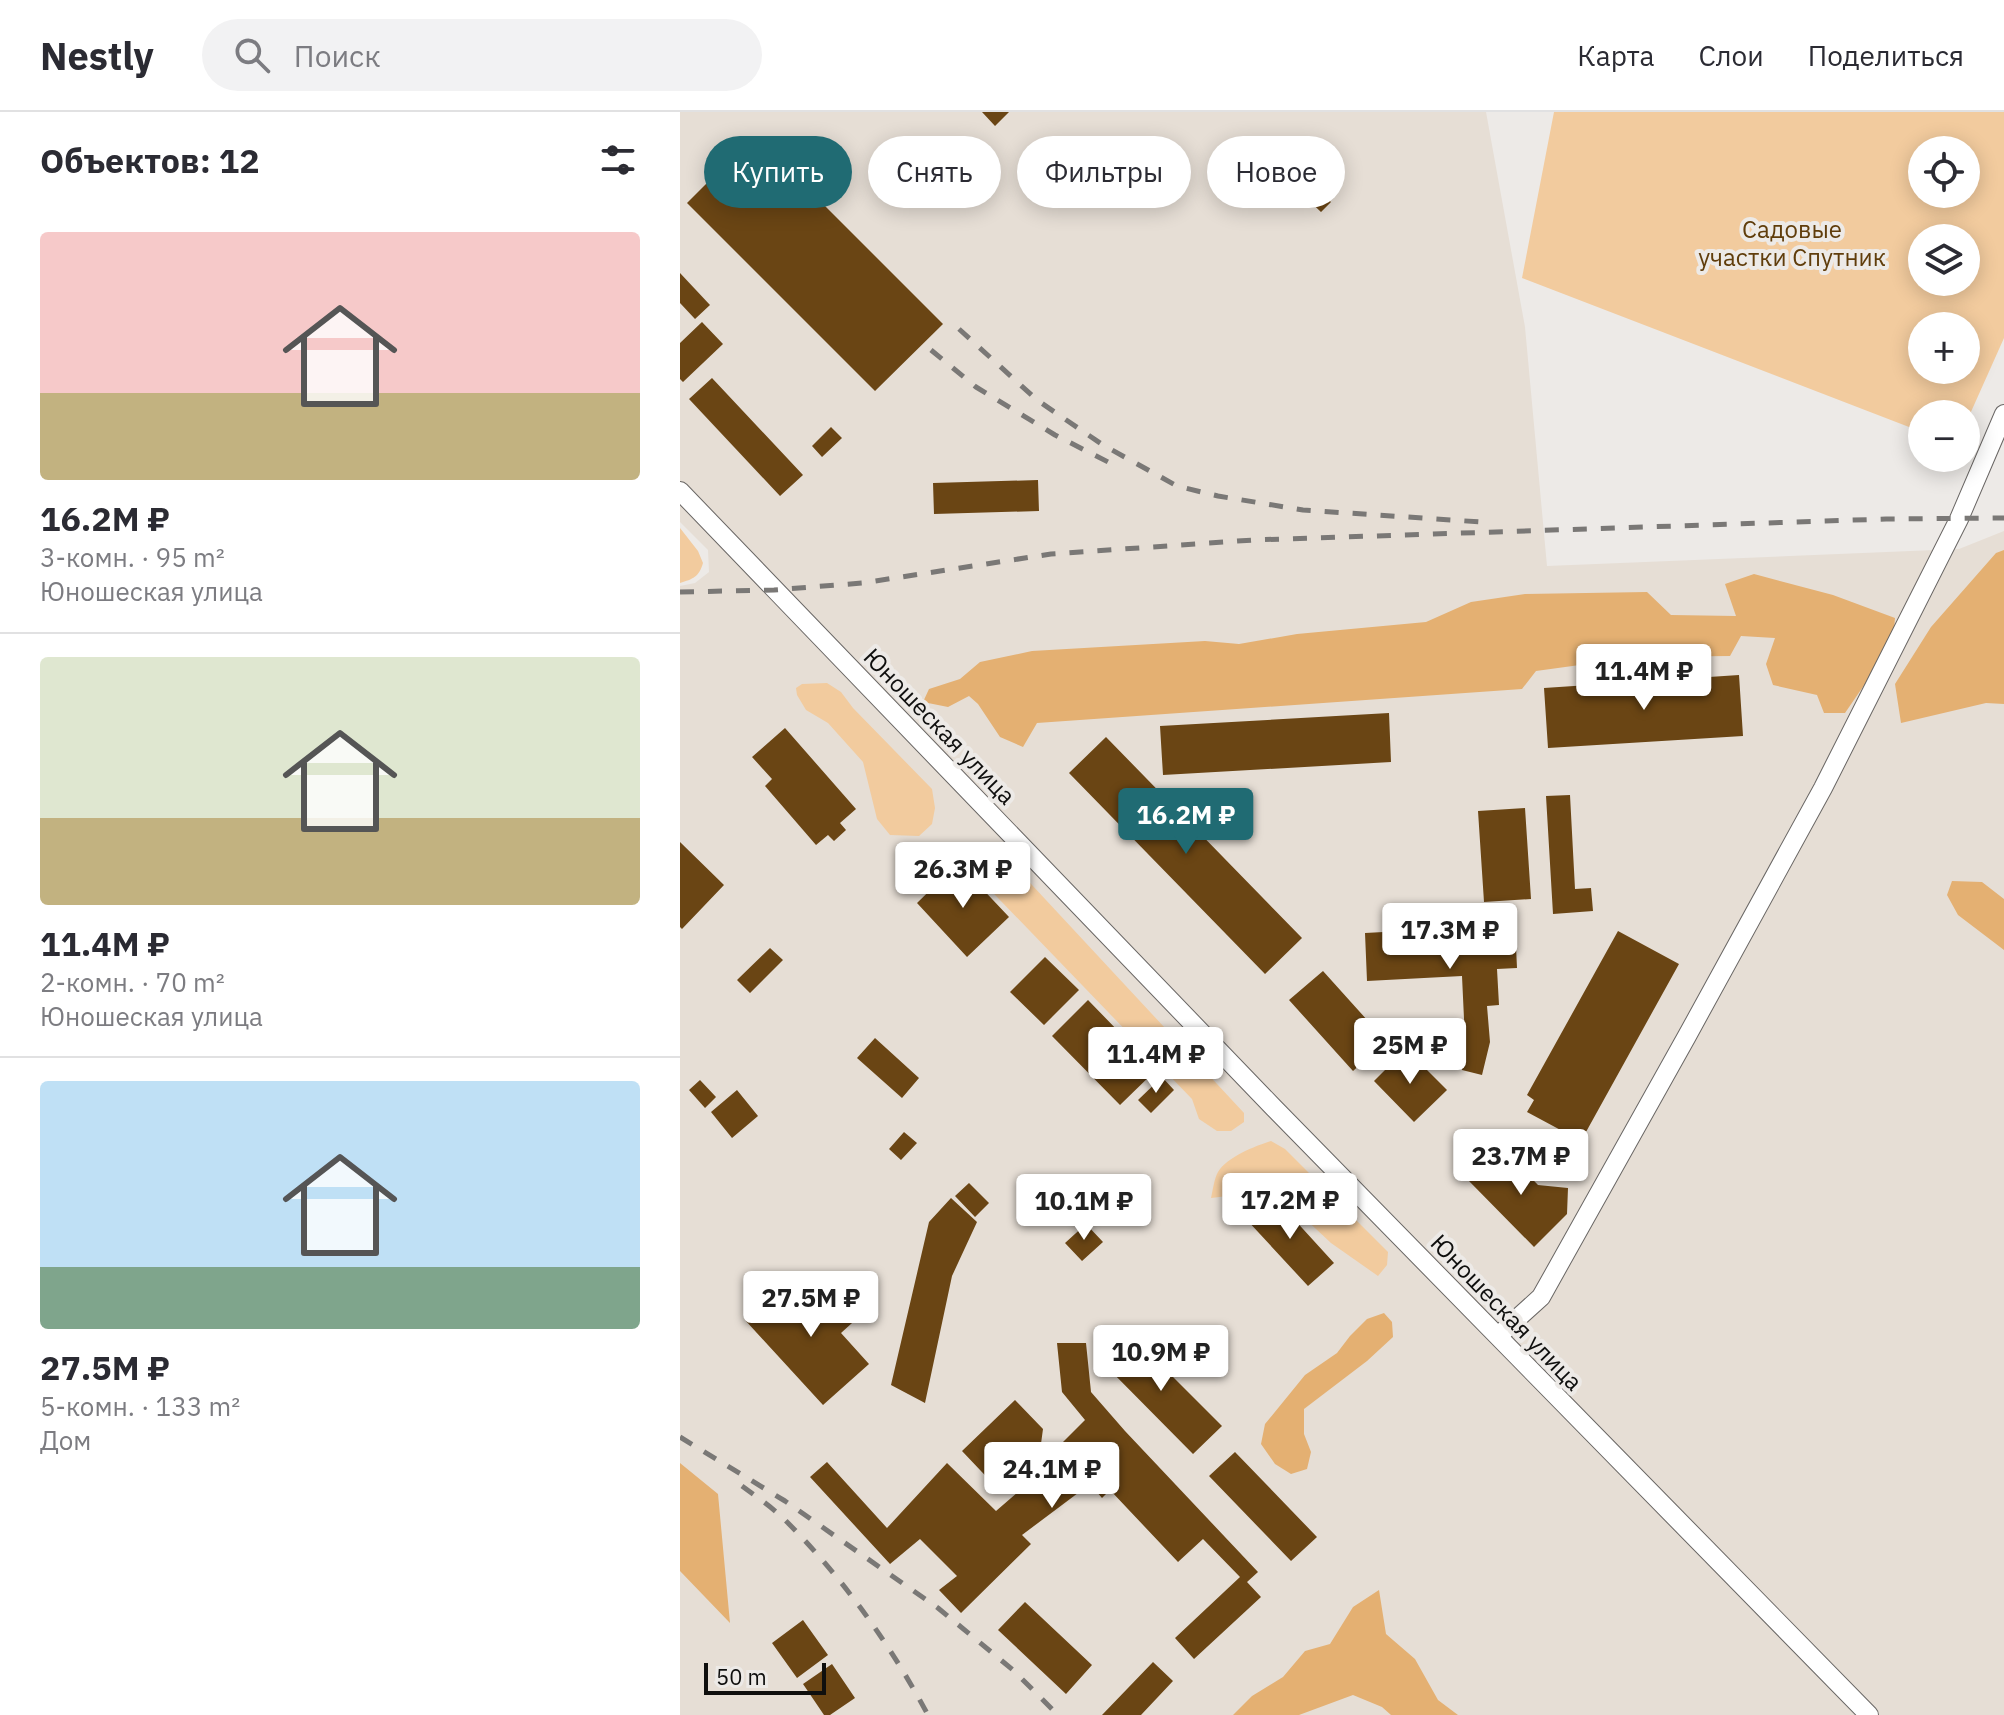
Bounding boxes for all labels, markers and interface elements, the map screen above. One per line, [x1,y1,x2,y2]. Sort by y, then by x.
search box [202,19,762,91]
text: Nestly [40,31,154,80]
icon: search [230,33,274,77]
text: Поиск [294,36,381,75]
text: Карта [1577,37,1654,74]
text: Слои [1698,37,1764,74]
text: Поделиться [1808,37,1964,74]
chip: Купить [704,136,852,208]
chip: Снять [868,136,1001,208]
chip: Фильтры [1017,136,1191,208]
chip: Новое [1207,136,1345,208]
map controls [1908,136,1980,472]
button: locate [1908,136,1980,208]
text: Объектов: 12 [40,138,260,182]
icon: filters [596,138,640,182]
park label: Садовые участки Спутник [1698,213,1886,273]
button: layers [1908,224,1980,296]
icon: home [268,284,412,428]
button: + [1908,312,1980,384]
button: − [1908,400,1980,472]
text: 16.2M ₽ [40,496,170,540]
text: 3-комн. · 95 m² [40,540,225,574]
text: Юношеская улица [40,574,263,608]
street label: Юношеская улица [857,641,1023,811]
pin: 11.4M ₽ [1570,644,1718,712]
text: 11.4M ₽ [1594,653,1694,687]
icon: home [268,709,412,853]
pin: 16.2M ₽ [1112,788,1260,856]
text: 16.2M ₽ [1136,797,1236,831]
pin: 26.3M ₽ [889,842,1037,910]
text: 26.3M ₽ [913,851,1013,885]
pin: 17.3M ₽ [1376,903,1524,971]
text: 17.3M ₽ [1400,912,1500,946]
text: 11.4M ₽ [40,921,170,965]
text: 2-комн. · 70 m² [40,965,225,999]
text: Юношеская улица [40,999,263,1033]
pin: 25M ₽ [1354,1018,1466,1086]
pin: 11.4M ₽ [1082,1027,1230,1095]
text: 25M ₽ [1372,1027,1448,1061]
text: 11.4M ₽ [1106,1036,1206,1070]
pin: 23.7M ₽ [1447,1129,1595,1197]
icon: home [268,1133,412,1277]
text: 23.7M ₽ [1471,1138,1571,1172]
pin: 17.2M ₽ [1216,1173,1364,1241]
pin: 10.1M ₽ [1010,1174,1158,1242]
text: 17.2M ₽ [1240,1182,1340,1216]
text: 10.1M ₽ [1034,1183,1134,1217]
street label: Юношеская улица [1424,1227,1590,1397]
pin: 27.5M ₽ [737,1271,885,1339]
text: 27.5M ₽ [761,1280,861,1314]
pin: 10.9M ₽ [1087,1325,1235,1393]
text: 10.9M ₽ [1111,1334,1211,1368]
text: 27.5M ₽ [40,1345,170,1389]
text: 5-комн. · 133 m² [40,1389,240,1423]
text: Дом [40,1423,91,1457]
pin: 24.1M ₽ [978,1442,1126,1510]
text: 24.1M ₽ [1002,1451,1102,1485]
scale bar [704,1659,826,1695]
text: 50 m [716,1662,767,1691]

